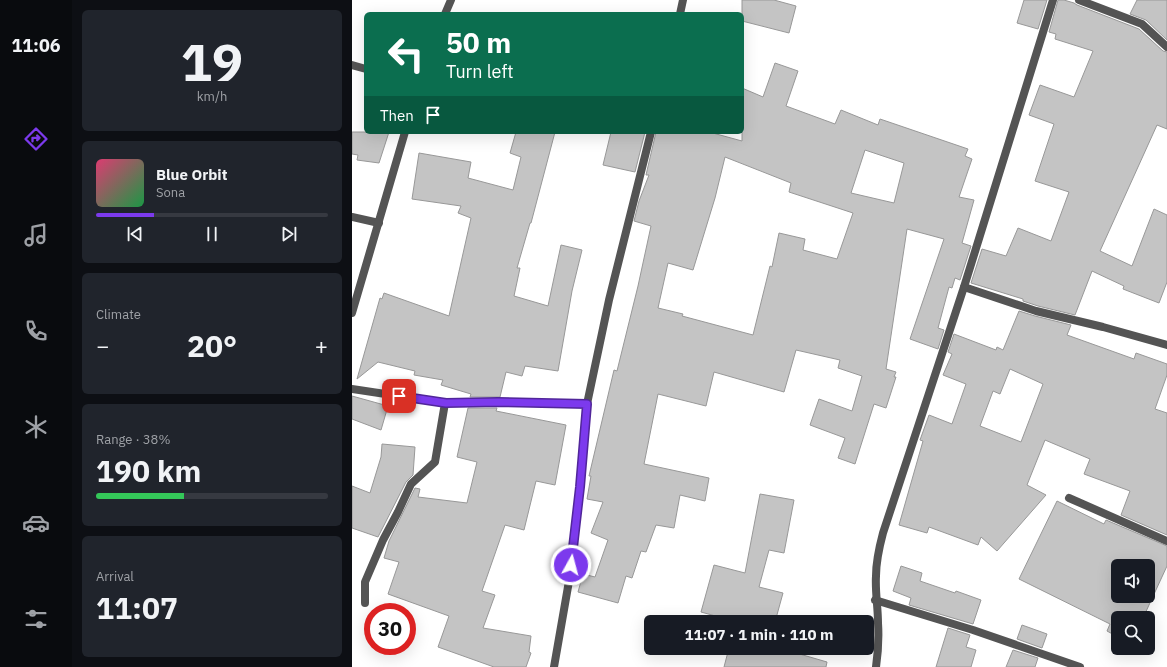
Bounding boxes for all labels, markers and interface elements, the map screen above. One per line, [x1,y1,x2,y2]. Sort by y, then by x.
text: 50 m [446,24,511,61]
text: 19 [181,28,243,95]
icon: left [380,28,432,80]
text: 11:06 [11,34,61,57]
text: Turn left [446,60,514,83]
text: km/h [197,88,227,105]
icon: arrive [422,104,444,126]
text: Then [380,106,414,125]
icon: directions [22,125,50,153]
text: Blue Orbit [156,165,227,184]
text: Sona [156,184,185,201]
icon: music [22,221,50,249]
icon: previous [124,223,146,245]
icon: pause [201,223,223,245]
icon: next [278,223,300,245]
text: Climate [96,306,141,323]
icon: phone [22,317,50,345]
text: 20° [187,326,237,365]
text: − [96,331,109,360]
text: + [315,331,328,360]
pin [382,379,416,413]
icon: arrive [388,385,410,407]
icon: climate [22,413,50,441]
text: Range · 38% [96,431,170,448]
text: 190 km [96,451,201,490]
icon: car [22,509,50,537]
position arrow [550,544,592,586]
map controls [1111,559,1155,655]
button: sound [1111,559,1155,603]
text: Arrival [96,568,134,585]
text: 11:07 [96,588,178,627]
speed limit sign: 30 [364,603,416,655]
icon: filters [22,605,50,633]
button: search [1111,611,1155,655]
text: 11:07 · 1 min · 110 m [685,625,833,644]

